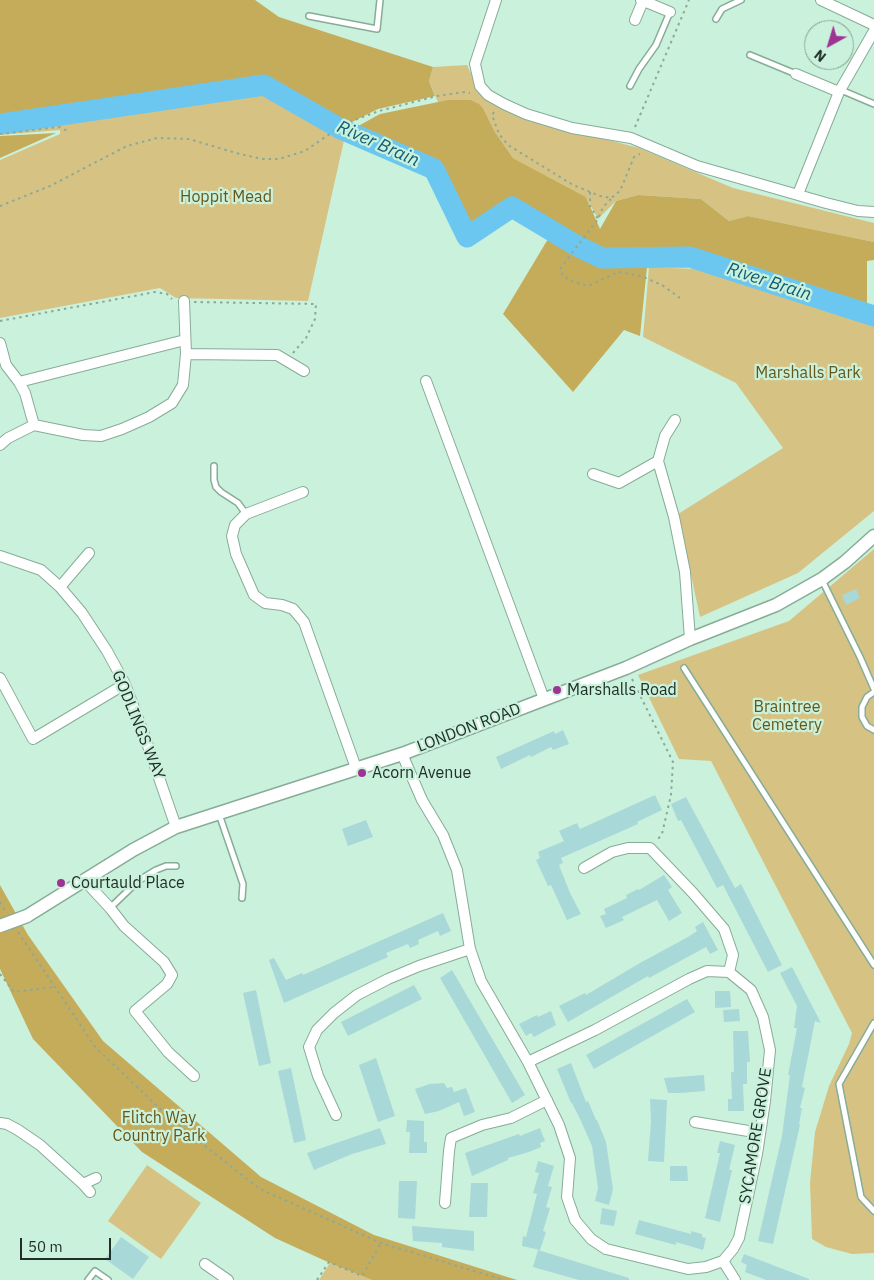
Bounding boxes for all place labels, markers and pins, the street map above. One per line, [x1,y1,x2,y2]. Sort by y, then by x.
place label: Marshalls Road [567,680,677,700]
marker: Marshalls Road [551,684,563,696]
place label: Acorn Avenue [372,763,471,783]
marker: Acorn Avenue [356,767,368,779]
place label: Courtauld Place [71,873,185,893]
marker: Courtauld Place [55,877,67,889]

